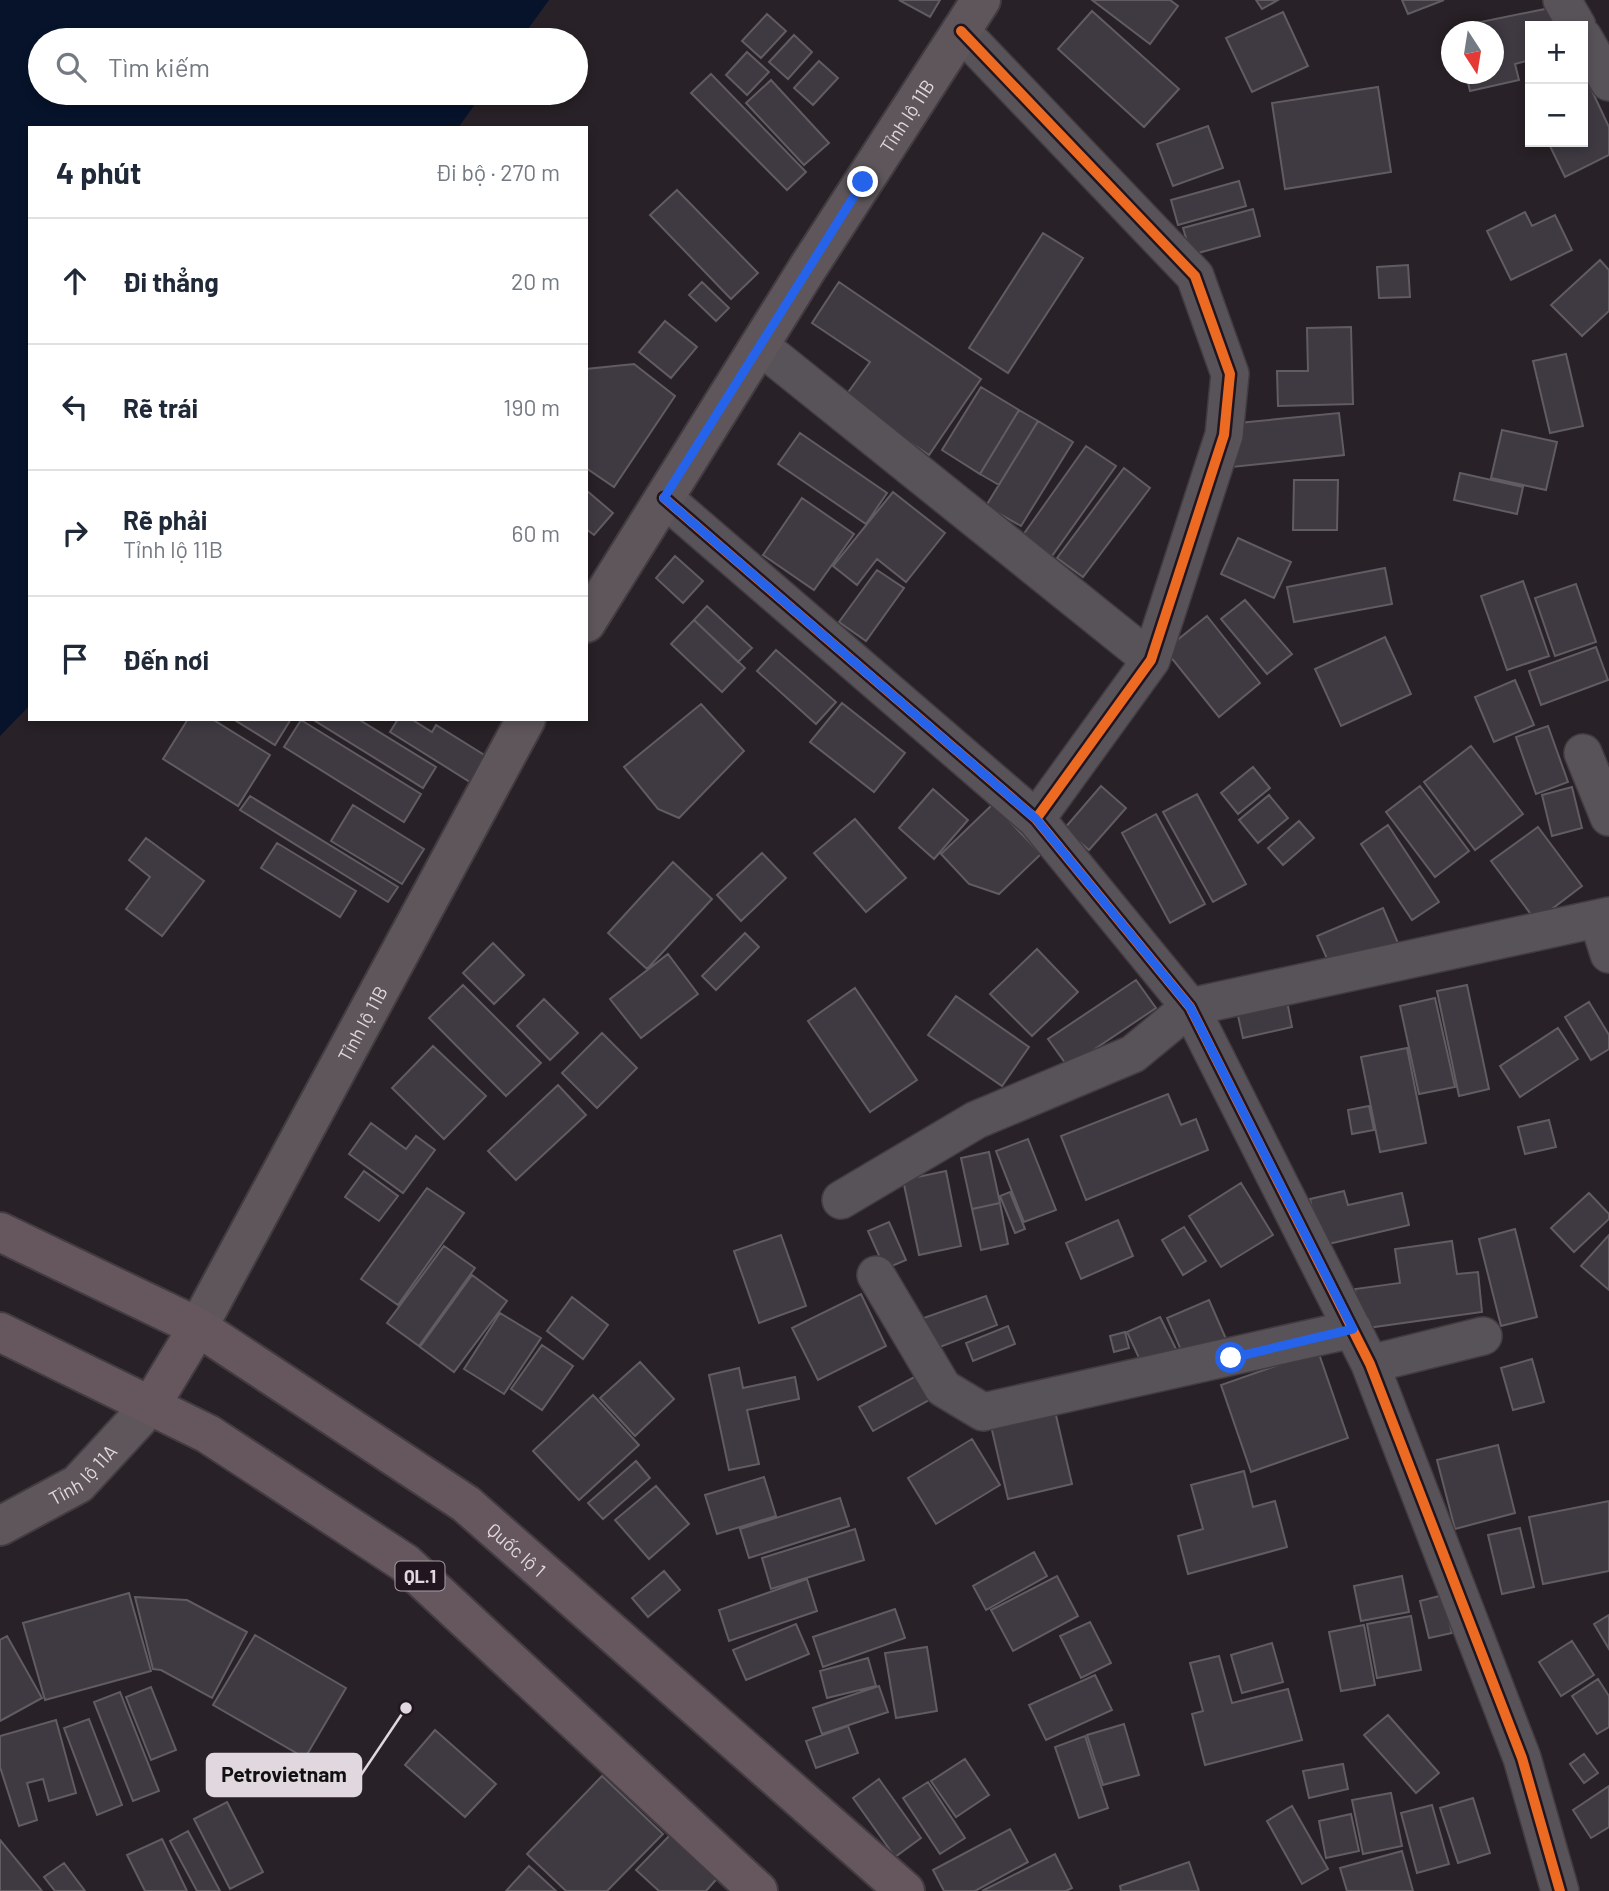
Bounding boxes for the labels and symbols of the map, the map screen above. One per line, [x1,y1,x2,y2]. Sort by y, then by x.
north arrow [1441,21,1504,84]
street label: Tỉnh lộ 11B [874,75,938,157]
route end [847,166,878,197]
street label: Tỉnh lộ 11B [332,981,392,1065]
route start [1215,1342,1246,1373]
street label: Tỉnh lộ 11A [45,1439,121,1509]
street label: Quốc lộ 1 [483,1517,551,1581]
road number: QL.1 [396,1562,444,1590]
callout: Petrovietnam [207,1754,361,1796]
text: Petrovietnam [221,1761,347,1786]

